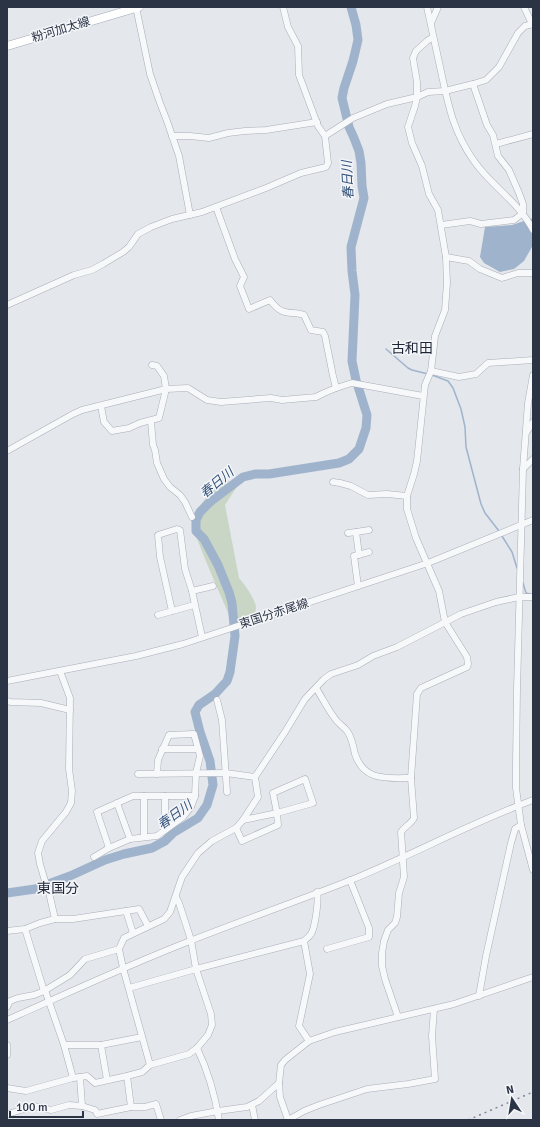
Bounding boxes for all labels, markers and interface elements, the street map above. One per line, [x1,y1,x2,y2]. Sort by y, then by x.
street label: 粉河加太線 [30,14,92,46]
water label: 春日川 [339,158,357,200]
district label: 古和田 [391,340,433,357]
water label: 春日川 [197,463,239,502]
street label: 東国分赤尾線 [237,596,311,632]
water label: 春日川 [155,796,197,833]
district label: 東国分 [37,880,79,897]
north arrow [492,1079,532,1119]
text: N [505,1083,515,1097]
scale bar [10,1093,83,1119]
text: 100 m [16,1100,48,1115]

